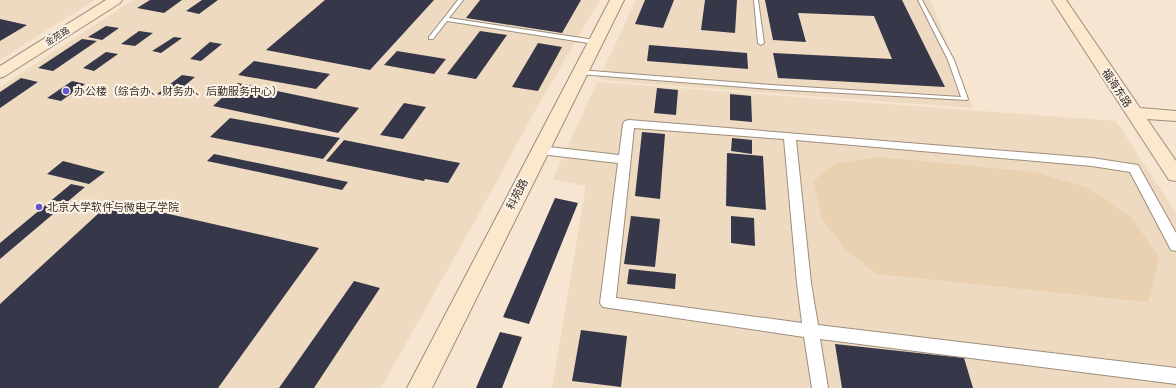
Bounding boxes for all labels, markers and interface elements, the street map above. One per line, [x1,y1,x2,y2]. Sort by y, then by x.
street label: 金苑路 [43,24,71,48]
street label: 福海东路 [1099,66,1135,110]
place label: 办公楼（综合办、财务办、后勤服务中心） [74,84,283,98]
marker: 办公楼（综合办、财务办、后勤服务中心） [61,86,71,96]
street label: 科苑路 [503,176,531,212]
place label: 北京大学软件与微电子学院 [47,200,179,214]
marker: 北京大学软件与微电子学院 [34,202,44,212]

